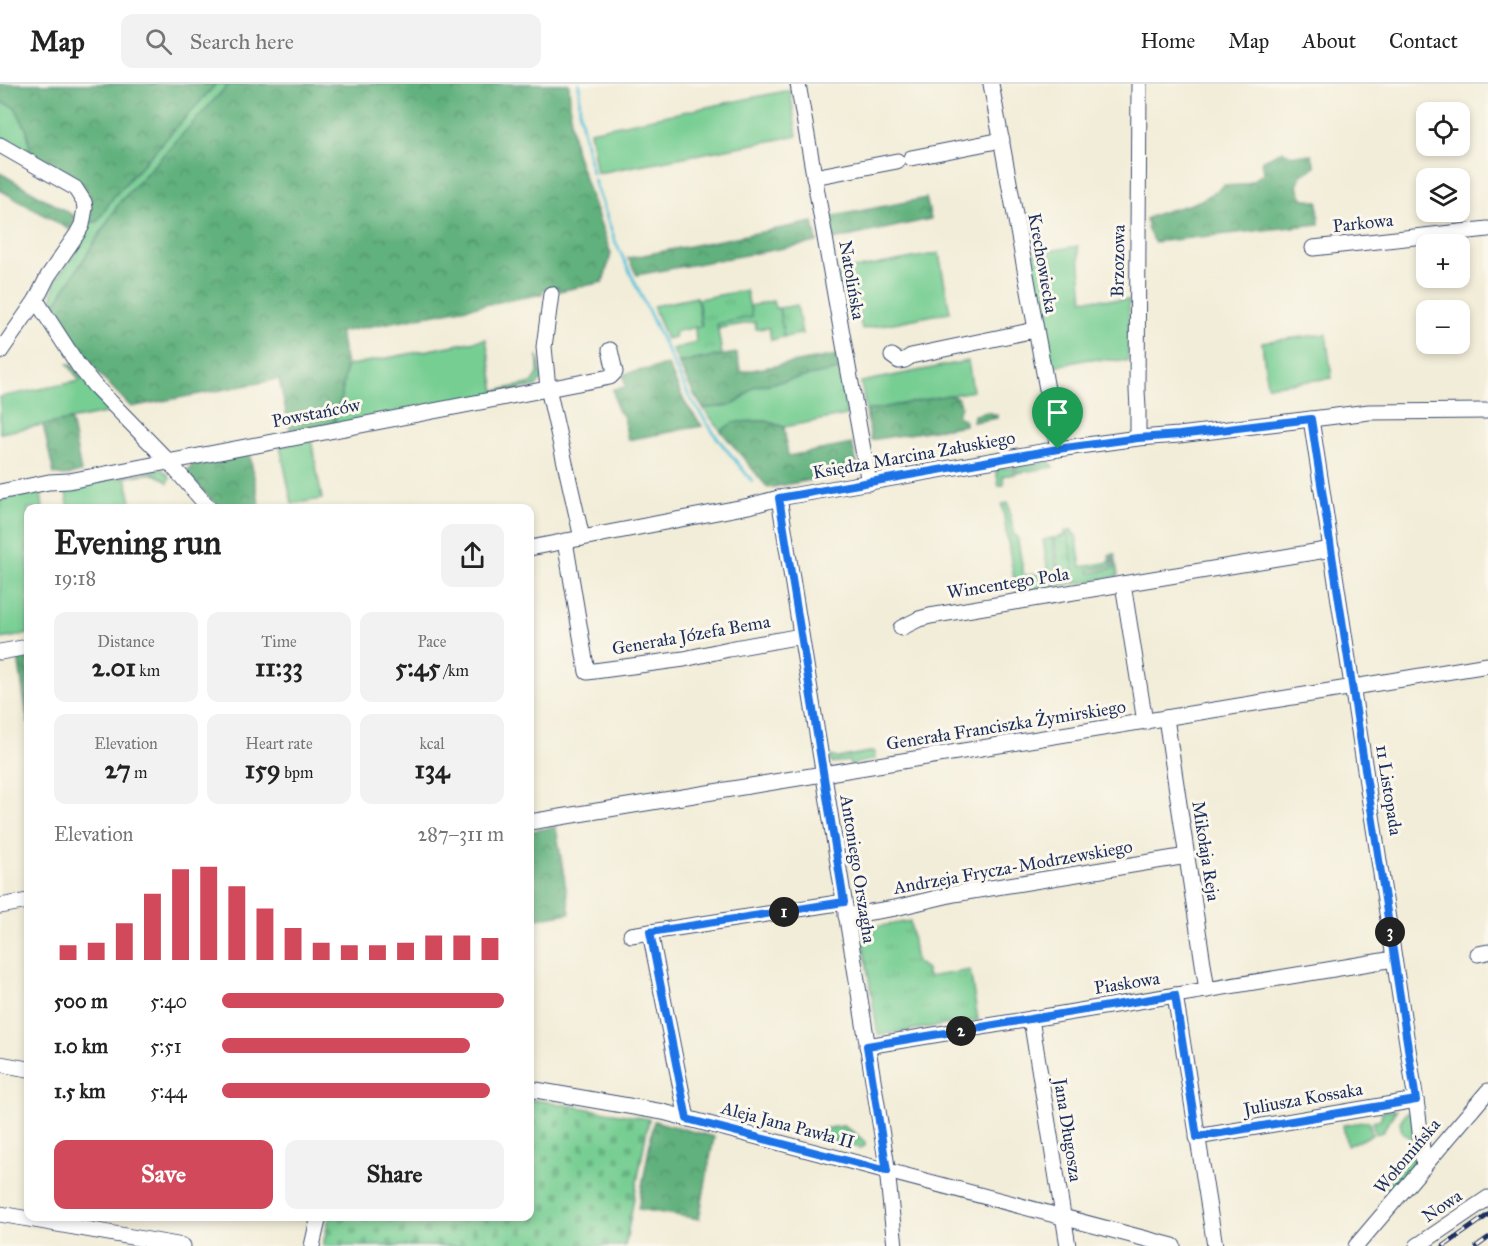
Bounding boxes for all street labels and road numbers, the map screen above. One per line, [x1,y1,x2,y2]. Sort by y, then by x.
street label: Parkowa [1332,209,1395,237]
street label: Krechowiecka [1023,211,1063,315]
street label: Brzozowa [1106,224,1130,298]
street label: Natolińska [834,239,870,322]
street label: Powstańców [270,394,362,432]
street label: Księdza Marcina Załuskiego [811,426,1017,485]
street label: Wincentego Pola [945,562,1071,605]
street label: Generała Józefa Bema [610,610,772,661]
street label: Generała Franciszka Żymirskiego [884,694,1128,756]
street label: 11 Listopada [1371,743,1407,837]
street label: Antoniego Orszagha [834,792,881,945]
street label: Mikołaja Reja [1187,799,1225,903]
street label: Andrzeja Frycza-Modrzewskiego [891,835,1134,900]
street label: Piaskowa [1093,967,1162,999]
street label: Jana Długosza [1048,1075,1087,1184]
street label: Juliusza Kossaka [1240,1078,1365,1122]
street label: Aleja Jana Pawła II [718,1096,857,1154]
street label: Wołomińska [1369,1114,1445,1198]
street label: Nowa [1418,1185,1466,1227]

